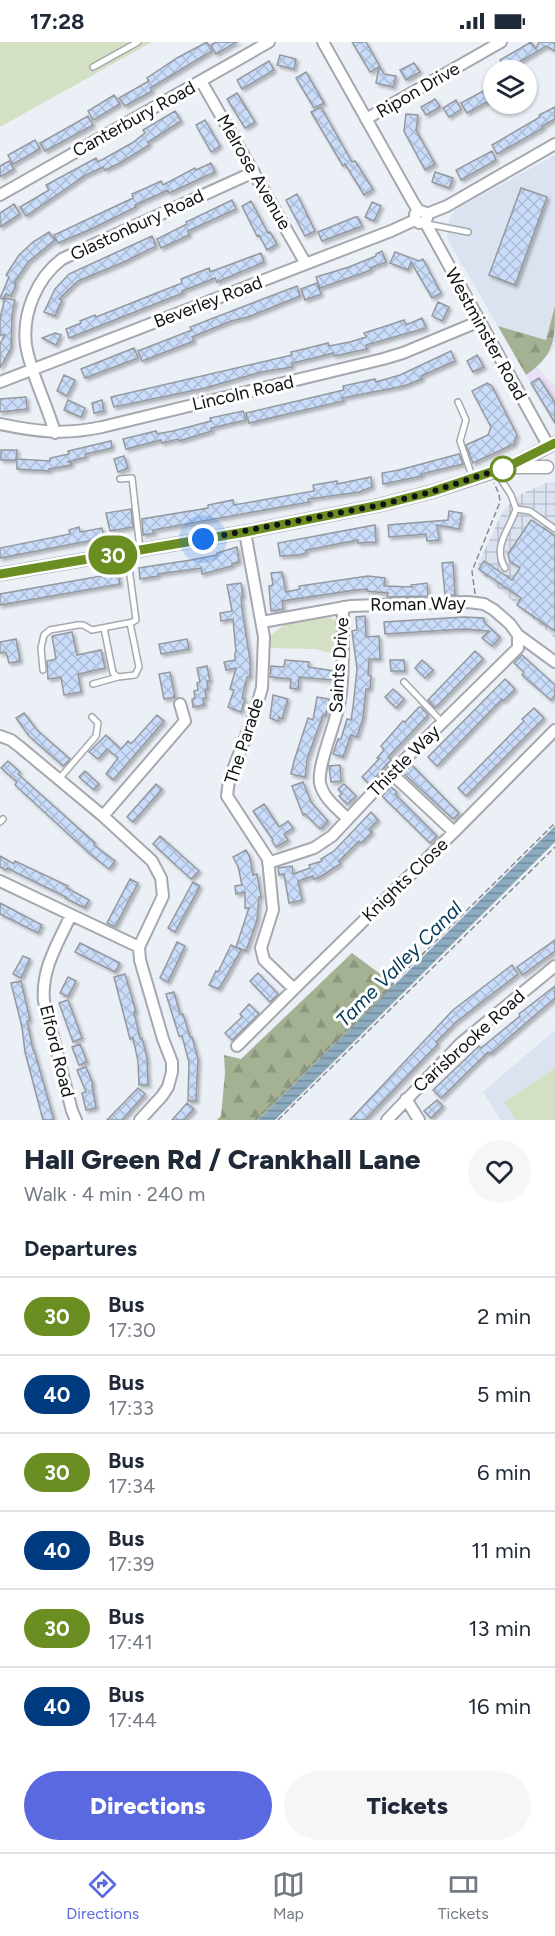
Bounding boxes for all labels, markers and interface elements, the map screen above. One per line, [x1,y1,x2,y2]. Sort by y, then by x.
text: 17:28 [30,8,84,35]
street label: Ripon Drive [372,57,464,123]
map controls [483,60,537,114]
button: layers [483,60,537,114]
street label: Canterbury Road [69,76,199,162]
street label: Melrose Avenue [212,111,296,234]
street label: Glastonbury Road [67,184,207,266]
street label: Westminster Road [440,264,532,404]
street label: Beverley Road [151,271,265,333]
street label: Lincoln Road [190,371,296,415]
unlabelled marker [490,456,516,482]
your location [188,524,218,554]
line badge: 30 [86,536,140,574]
text: 30 [100,543,126,568]
street label: Roman Way [370,592,467,616]
street label: Saints Drive [325,616,353,714]
street label: The Parade [220,695,268,787]
street label: Thistle Way [363,720,445,802]
street label: Knights Close [357,833,453,926]
water label: Tame Valley Canal [331,896,467,1032]
street label: Carisbrooke Road [409,985,529,1097]
street label: Elford Road [35,1003,79,1099]
button: heart [468,1140,531,1203]
text: Hall Green Rd / Crankhall Lane [24,1142,420,1176]
text: Walk · 4 min · 240 m [24,1182,205,1206]
text: Departures [24,1235,137,1262]
text: Bus [108,1291,144,1318]
text: 2 min [477,1303,531,1330]
text: 30 [44,1304,70,1329]
text: 17:30 [108,1318,156,1342]
text: Bus [108,1369,144,1396]
text: 5 min [477,1381,531,1408]
text: 40 [44,1382,70,1407]
text: 17:33 [108,1396,154,1420]
text: Bus [108,1447,144,1474]
text: 6 min [477,1459,531,1486]
text: 30 [44,1460,70,1485]
text: 17:34 [108,1474,155,1498]
text: Bus [108,1525,144,1552]
text: 11 min [471,1537,531,1564]
text: 40 [44,1538,70,1563]
text: 17:39 [108,1552,154,1576]
text: Bus [108,1603,144,1630]
text: 13 min [468,1615,531,1642]
text: 30 [44,1616,70,1641]
text: 17:41 [108,1630,153,1654]
text: Bus [108,1681,144,1708]
text: 16 min [468,1693,531,1720]
text: 40 [44,1694,70,1719]
text: 17:44 [108,1708,157,1732]
button: Directions [24,1771,272,1840]
button: Tickets [284,1771,531,1840]
tab: Directions [66,1868,139,1923]
tab: Map [272,1868,305,1923]
tab: Tickets [438,1868,489,1923]

